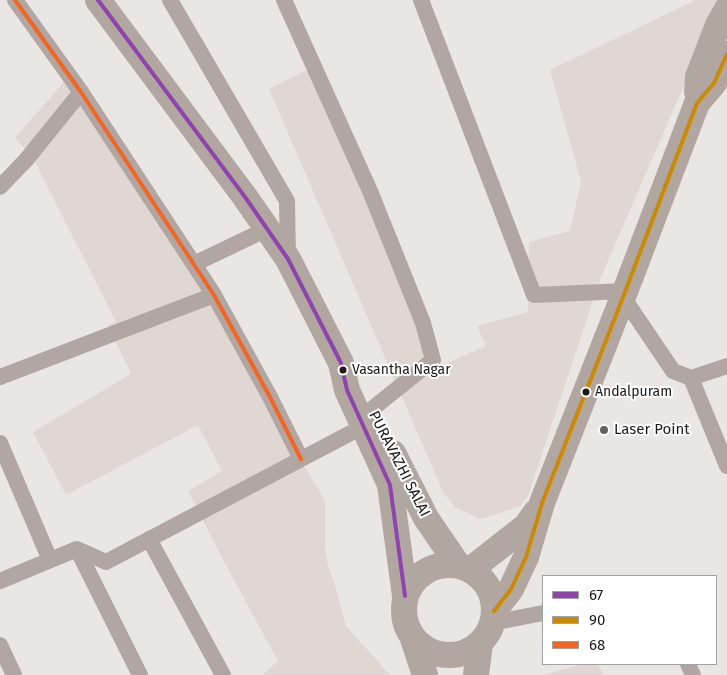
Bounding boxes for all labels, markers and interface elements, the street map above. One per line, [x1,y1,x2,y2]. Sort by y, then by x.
place label: Vasantha Nagar [352,362,451,378]
marker: Vasantha Nagar [338,365,348,375]
place label: Andalpuram [595,384,672,400]
marker: Andalpuram [581,387,591,397]
street label: PURAVAZHI SALAI [365,408,433,520]
place label: Laser Point [614,421,690,439]
marker: Laser Point [598,424,610,436]
legend [542,575,717,665]
text: 67 [589,586,603,604]
text: 90 [589,611,605,629]
text: 68 [589,636,605,654]

